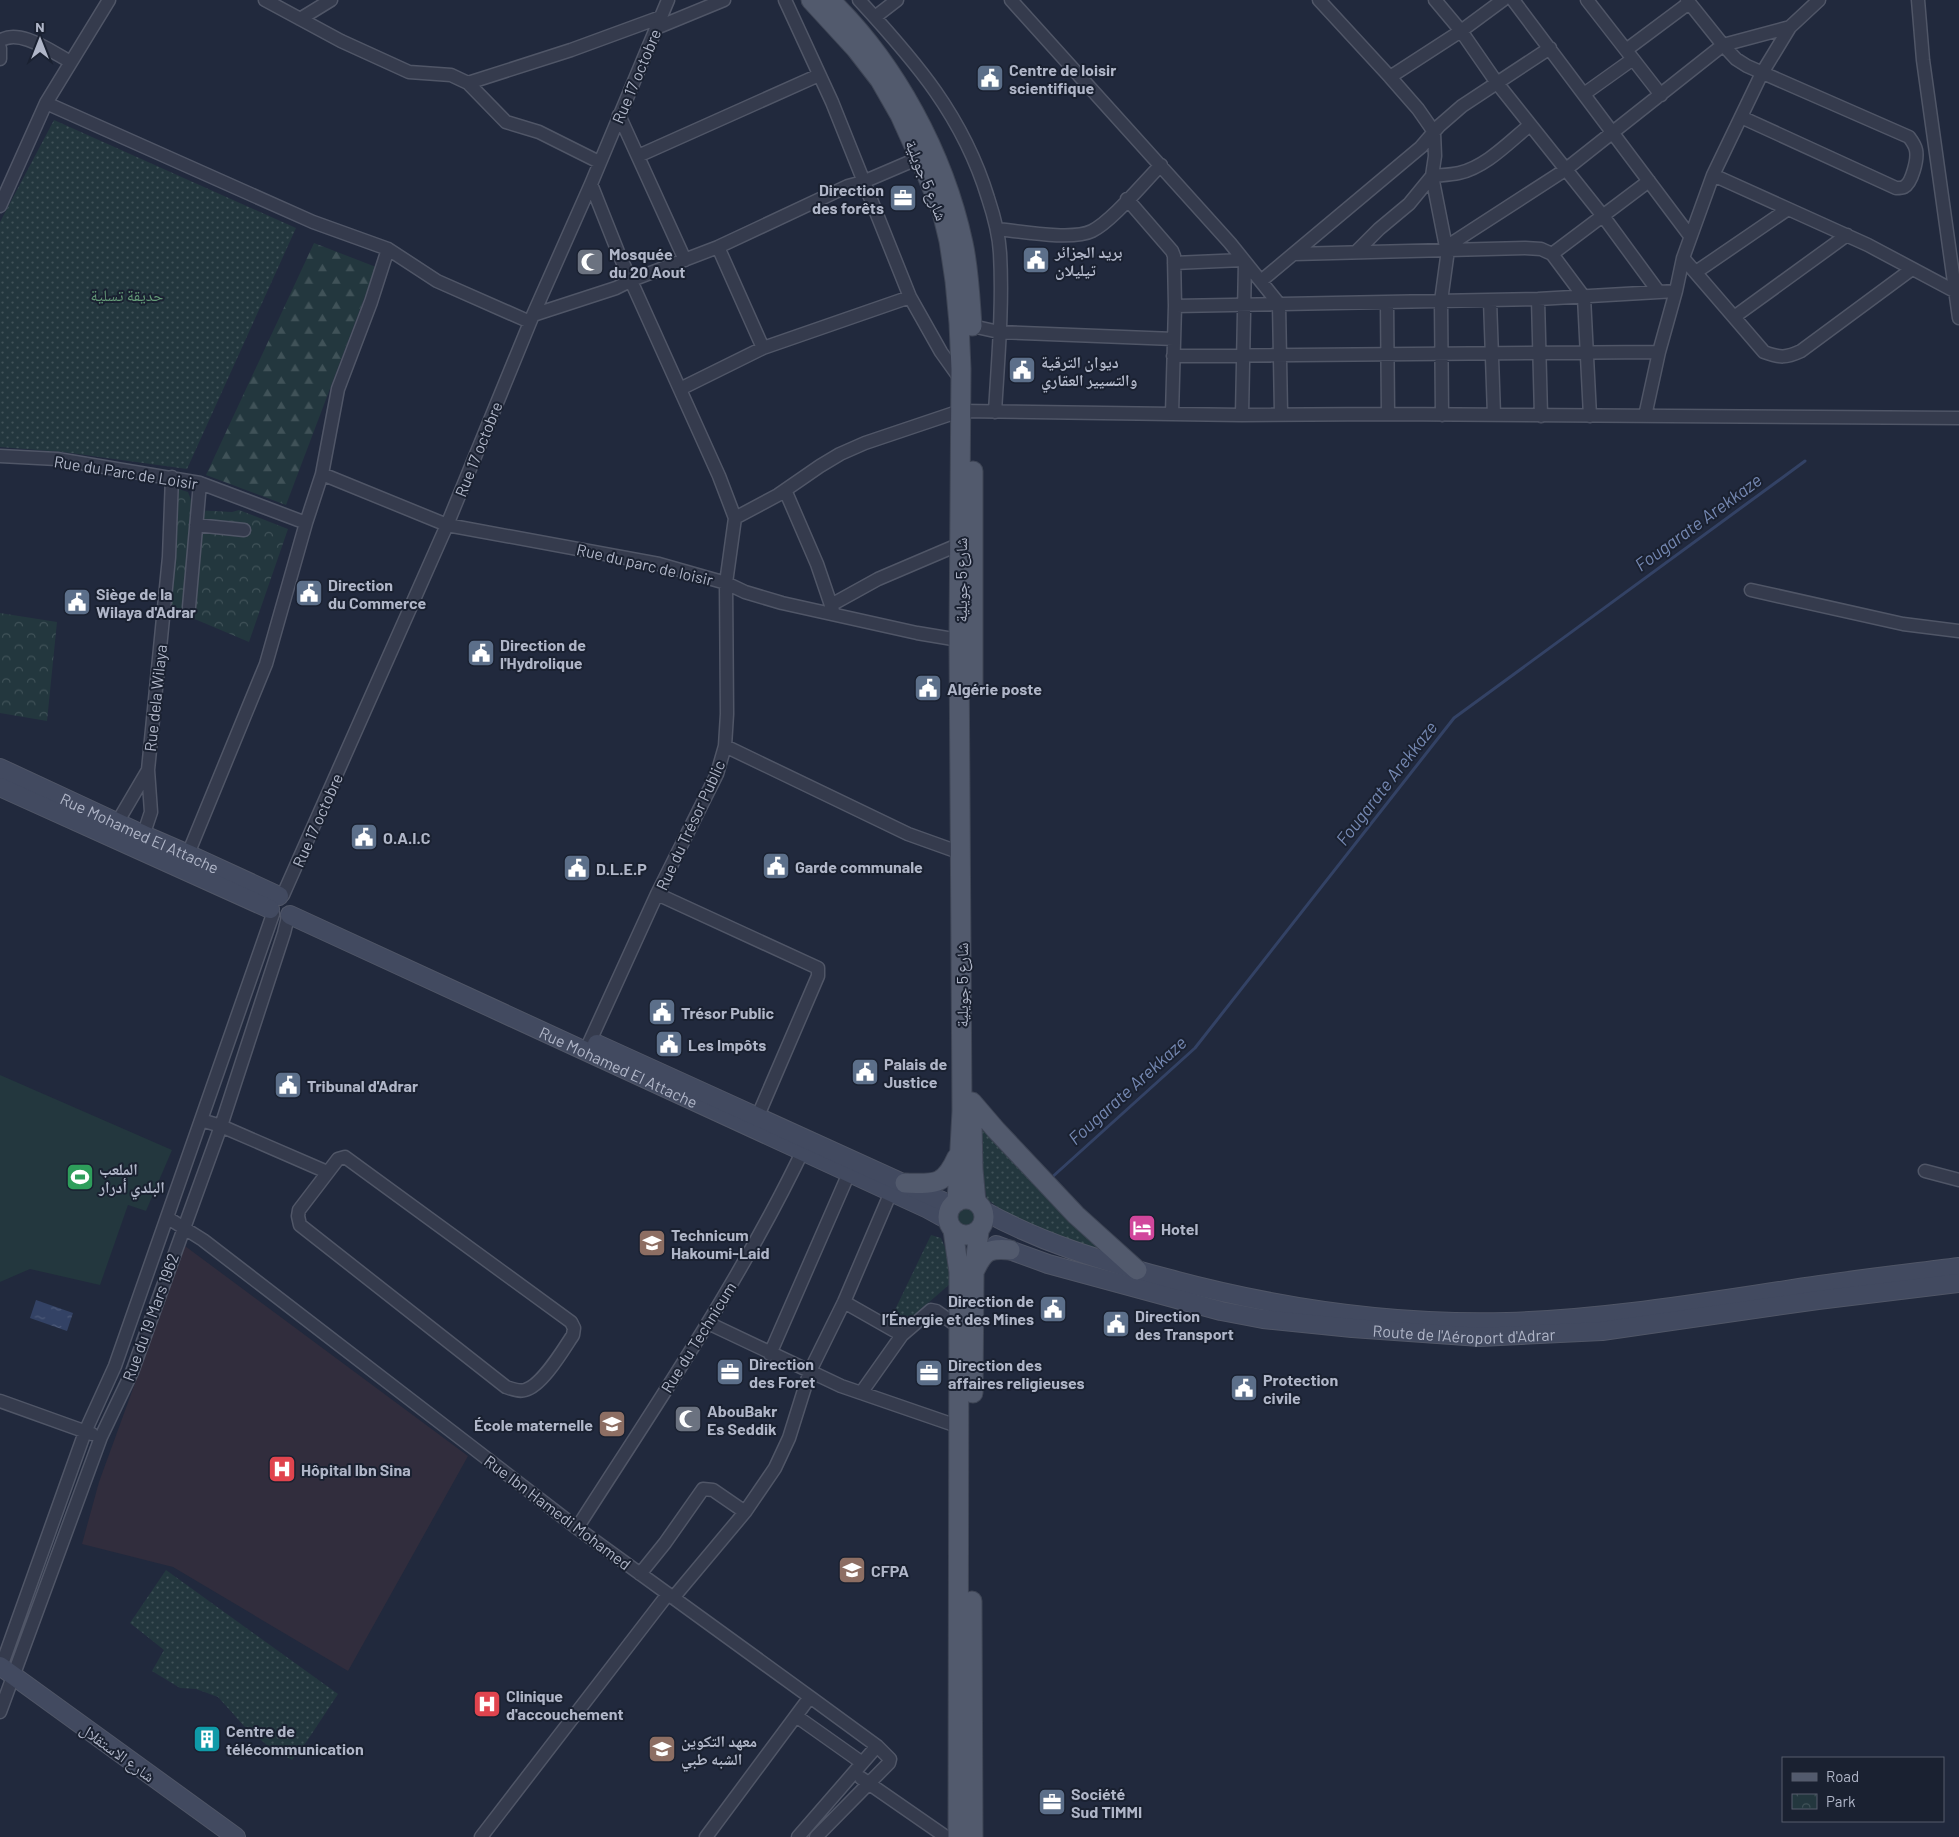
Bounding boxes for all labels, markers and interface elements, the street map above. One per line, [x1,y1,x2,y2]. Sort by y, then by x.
north arrow [15,15,65,65]
text: N [35,18,45,35]
street label: Rue 17 octobre [608,26,664,126]
place label: Centre de loisir scientifique [1009,60,1116,97]
public building icon: Centre de loisir scientifique [975,63,1005,93]
street label: شارع 5 جويلية [900,137,952,224]
place label: Direction des forêts [812,180,884,217]
office icon: Direction des forêts [888,183,918,213]
place label: بريد الجزائر تيليلان [1054,242,1122,280]
place label: Mosquée du 20 Aout [609,244,685,281]
public building icon: بريد الجزائر تيليلان [1021,245,1051,275]
mosque icon: Mosquée du 20 Aout [575,247,605,277]
park label: حديقة تسلية [91,285,163,304]
place label: ديوان الترقية والتسيير العقاري [1041,352,1138,392]
public building icon: ديوان الترقية والتسيير العقاري [1007,355,1037,385]
street label: Rue 17 octobre [450,399,506,499]
street label: Rue du Parc de Loisir [53,451,199,493]
water label: Fougarate Arekkaze [1630,469,1766,575]
street label: شارع 5 جويلية [951,537,972,623]
street label: Rue du parc de loisir [575,539,715,589]
place label: Direction du Commerce [328,575,426,612]
public building icon: Direction du Commerce [294,578,324,608]
place label: Siège de la Wilaya d'Adrar [96,584,196,621]
public building icon: Siège de la Wilaya d'Adrar [62,587,92,617]
place label: Direction de l'Hydrolique [500,635,586,672]
public building icon: Direction de l'Hydrolique [466,638,496,668]
street label: Rue dela Wilaya [140,643,170,753]
public building icon: Algérie poste [913,673,943,703]
place label: Algérie poste [947,679,1042,698]
water label: Fougarate Arekkaze [1331,717,1441,849]
street label: Rue du Trésor Public [652,757,728,893]
street label: Rue 17 octobre [288,770,346,870]
street label: Rue Mohamed El Attache [58,788,222,877]
public building icon: O.A.I.C [349,822,379,852]
place label: O.A.I.C [383,828,431,847]
public building icon: Garde communale [761,851,791,881]
public building icon: D.L.E.P [562,853,592,883]
place label: Garde communale [795,857,923,876]
place label: D.L.E.P [596,859,647,878]
street label: شارع 5 جويلية [952,942,973,1028]
public building icon: Trésor Public [647,997,677,1027]
place label: Trésor Public [681,1003,775,1022]
street label: Rue Mohamed El Attache [537,1022,701,1111]
public building icon: Les Impôts [654,1029,684,1059]
water label: Fougarate Arekkaze [1063,1031,1191,1149]
place label: Les Impôts [688,1035,766,1054]
place label: Palais de Justice [884,1054,948,1091]
public building icon: Palais de Justice [850,1057,880,1087]
public building icon: Tribunal d'Adrar [273,1070,303,1100]
place label: Tribunal d'Adrar [307,1076,418,1095]
place label: الملعب البلدي أدرار [98,1159,165,1199]
sports icon: الملعب البلدي أدرار [65,1162,95,1192]
hotel icon: Hotel [1127,1213,1157,1243]
place label: Hotel [1161,1219,1198,1238]
place label: Technicum Hakoumi-Laid [671,1225,770,1262]
school or university icon: Technicum Hakoumi-Laid [637,1228,667,1258]
street label: Rue du 19 Mars 1962 [118,1250,182,1384]
street label: Rue du Technicum [656,1278,740,1396]
place label: Direction de l’Énergie et des Mines [882,1291,1034,1328]
public building icon: Direction de l’Énergie et des Mines [1038,1294,1068,1324]
place label: Direction des Transport [1135,1306,1234,1343]
public building icon: Direction des Transport [1101,1309,1131,1339]
street label: Route de l'Aéroport d'Adrar [1372,1320,1556,1347]
place label: Direction des Foret [749,1354,815,1391]
place label: Direction des affaires religieuses [948,1355,1085,1392]
office icon: Direction des Foret [715,1357,745,1387]
office icon: Direction des affaires religieuses [914,1358,944,1388]
place label: Protection civile [1263,1370,1338,1407]
public building icon: Protection civile [1229,1373,1259,1403]
place label: AbouBakr Es Seddik [707,1401,777,1438]
mosque icon: AbouBakr Es Seddik [673,1404,703,1434]
school or university icon: École maternelle [597,1409,627,1439]
place label: École maternelle [474,1415,593,1434]
street label: Rue Ibn Hamedi Mohamed [481,1451,635,1573]
hospital icon: Hôpital Ibn Sina [267,1454,297,1484]
place label: Hôpital Ibn Sina [301,1460,411,1479]
school or university icon: CFPA [837,1555,867,1585]
place label: CFPA [871,1561,909,1580]
place label: Clinique d'accouchement [506,1686,624,1723]
hospital icon: Clinique d'accouchement [472,1689,502,1719]
street label: شارع الاستقلال [76,1719,159,1787]
place label: Centre de télécommunication [226,1721,364,1758]
building icon: Centre de télécommunication [192,1724,222,1754]
place label: معهد التكوين الشبه طبي [681,1731,757,1771]
school or university icon: معهد التكوين الشبه طبي [647,1734,677,1764]
legend [1782,1757,1944,1822]
text: Road [1826,1767,1859,1785]
place label: Société Sud TIMMI [1071,1784,1142,1821]
office icon: Société Sud TIMMI [1037,1787,1067,1817]
text: Park [1826,1792,1856,1810]

